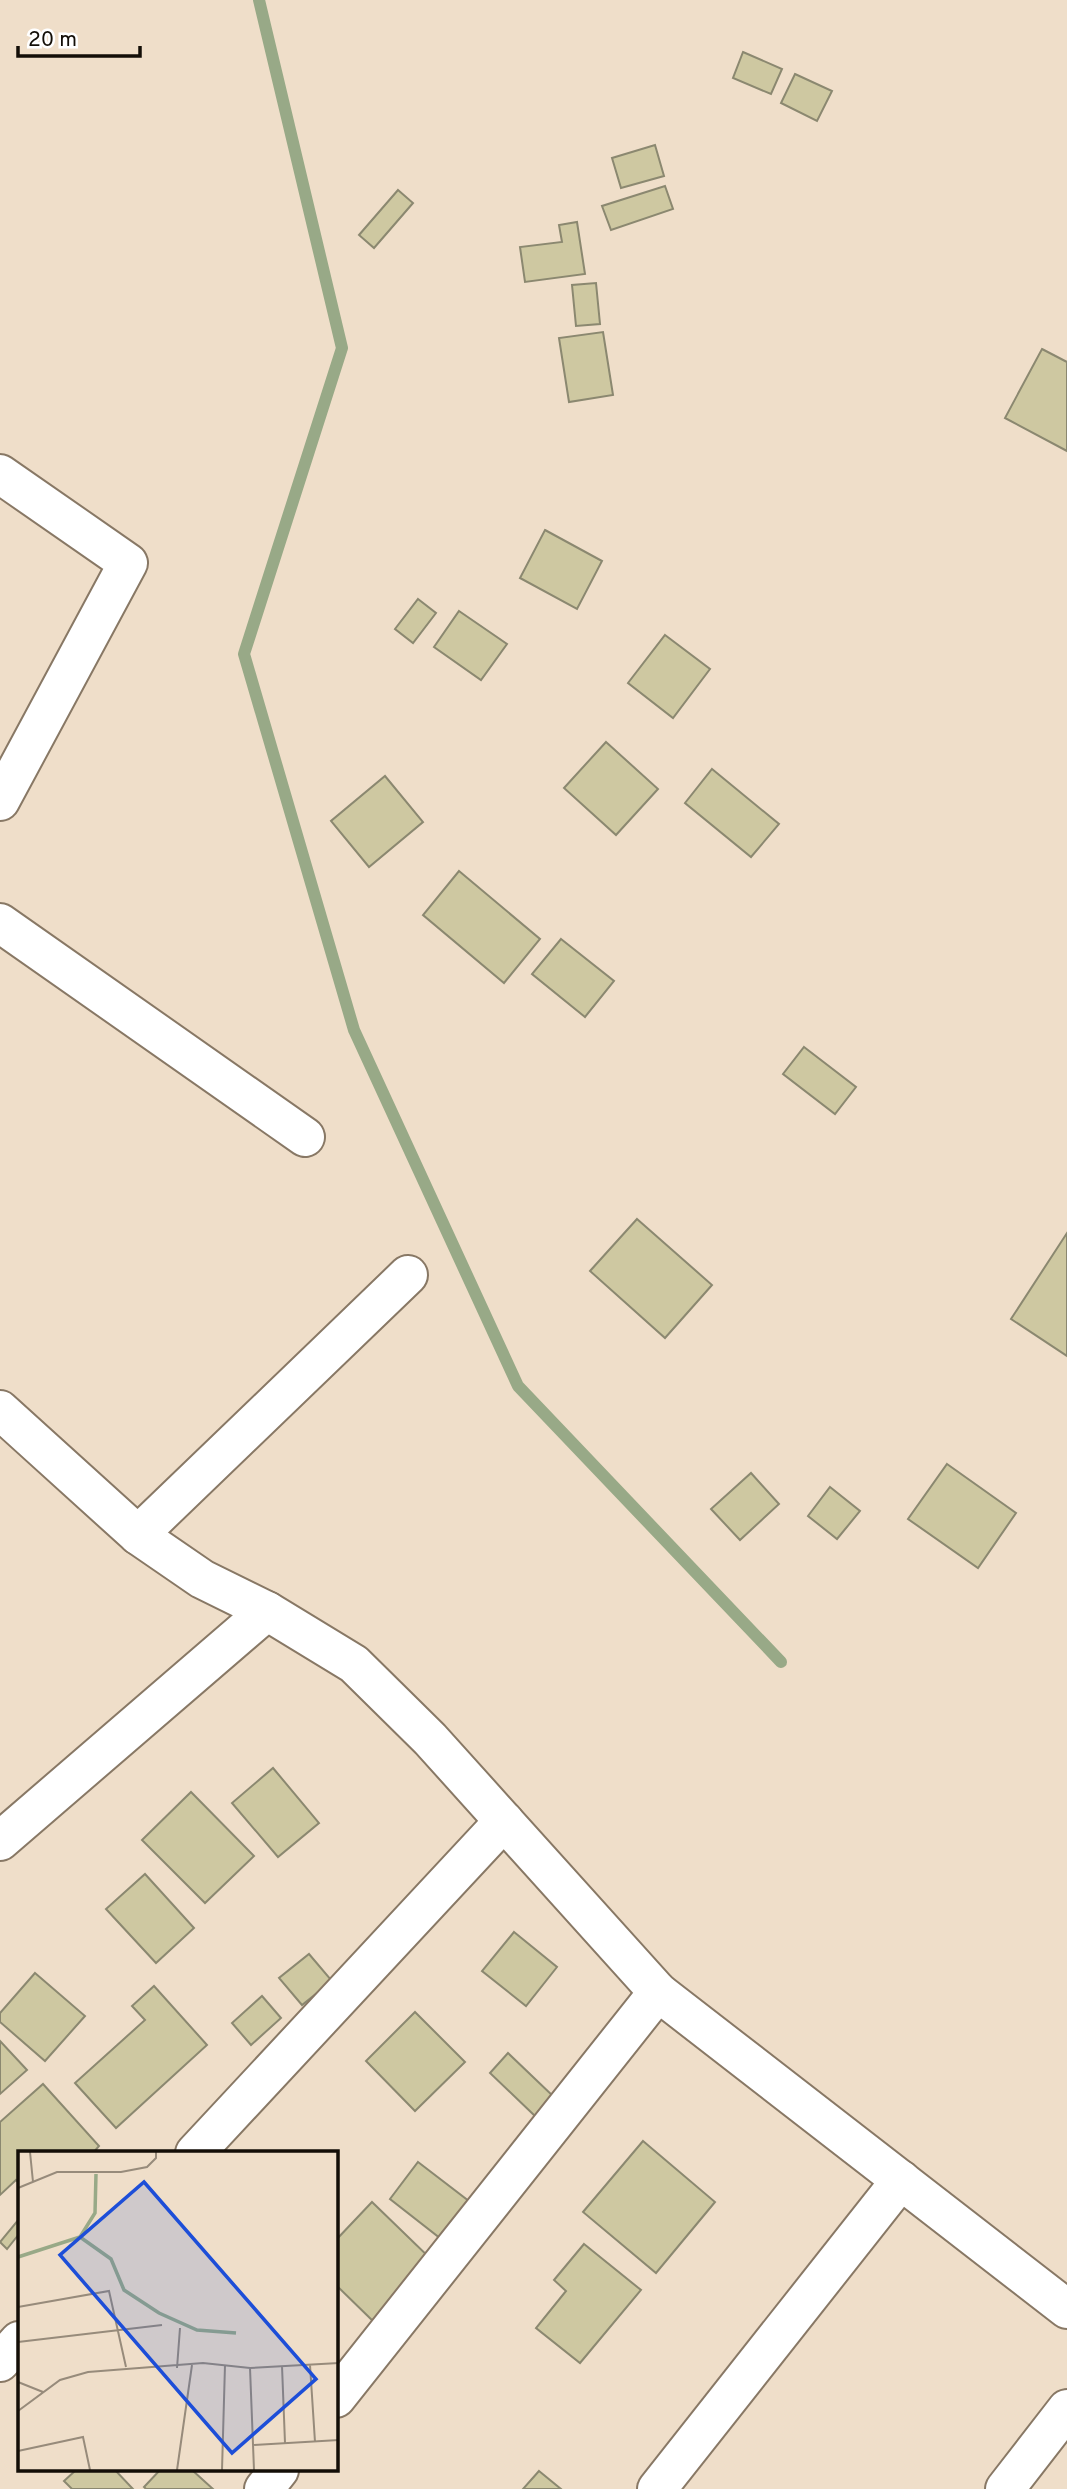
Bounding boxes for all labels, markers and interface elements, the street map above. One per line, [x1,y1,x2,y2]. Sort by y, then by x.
scale bar [18,14,140,58]
text: 20 m [28,27,77,54]
inset map [18,2151,338,2472]

